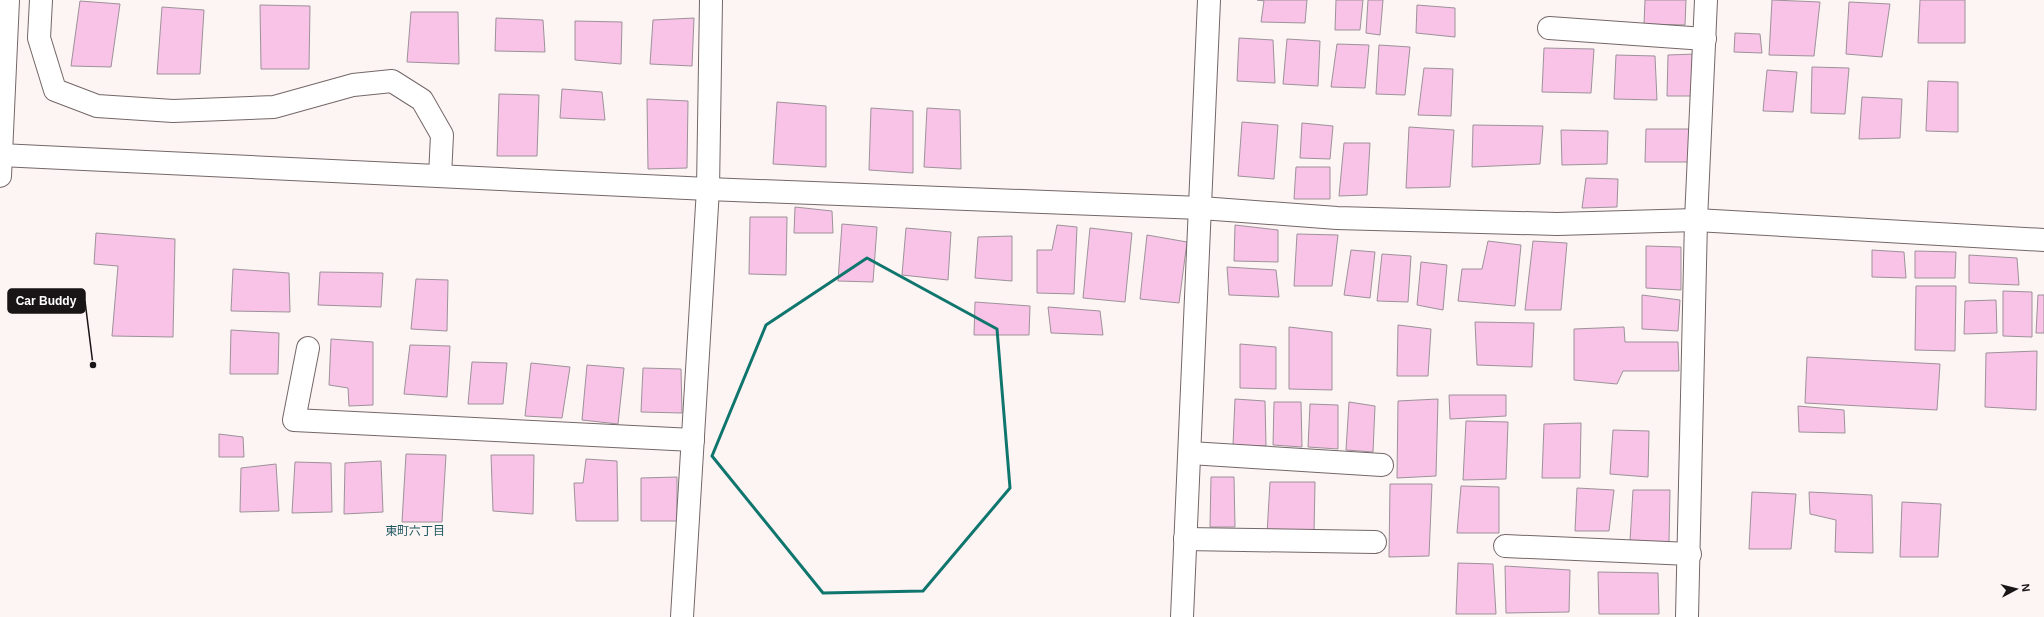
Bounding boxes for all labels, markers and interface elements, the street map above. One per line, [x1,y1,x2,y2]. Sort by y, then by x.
callout: Car Buddy [8,289,85,313]
text: Car Buddy [16,294,77,308]
district label: 東町六丁目 [385,524,445,538]
north arrow [1996,569,2036,609]
text: N [2019,583,2032,593]

